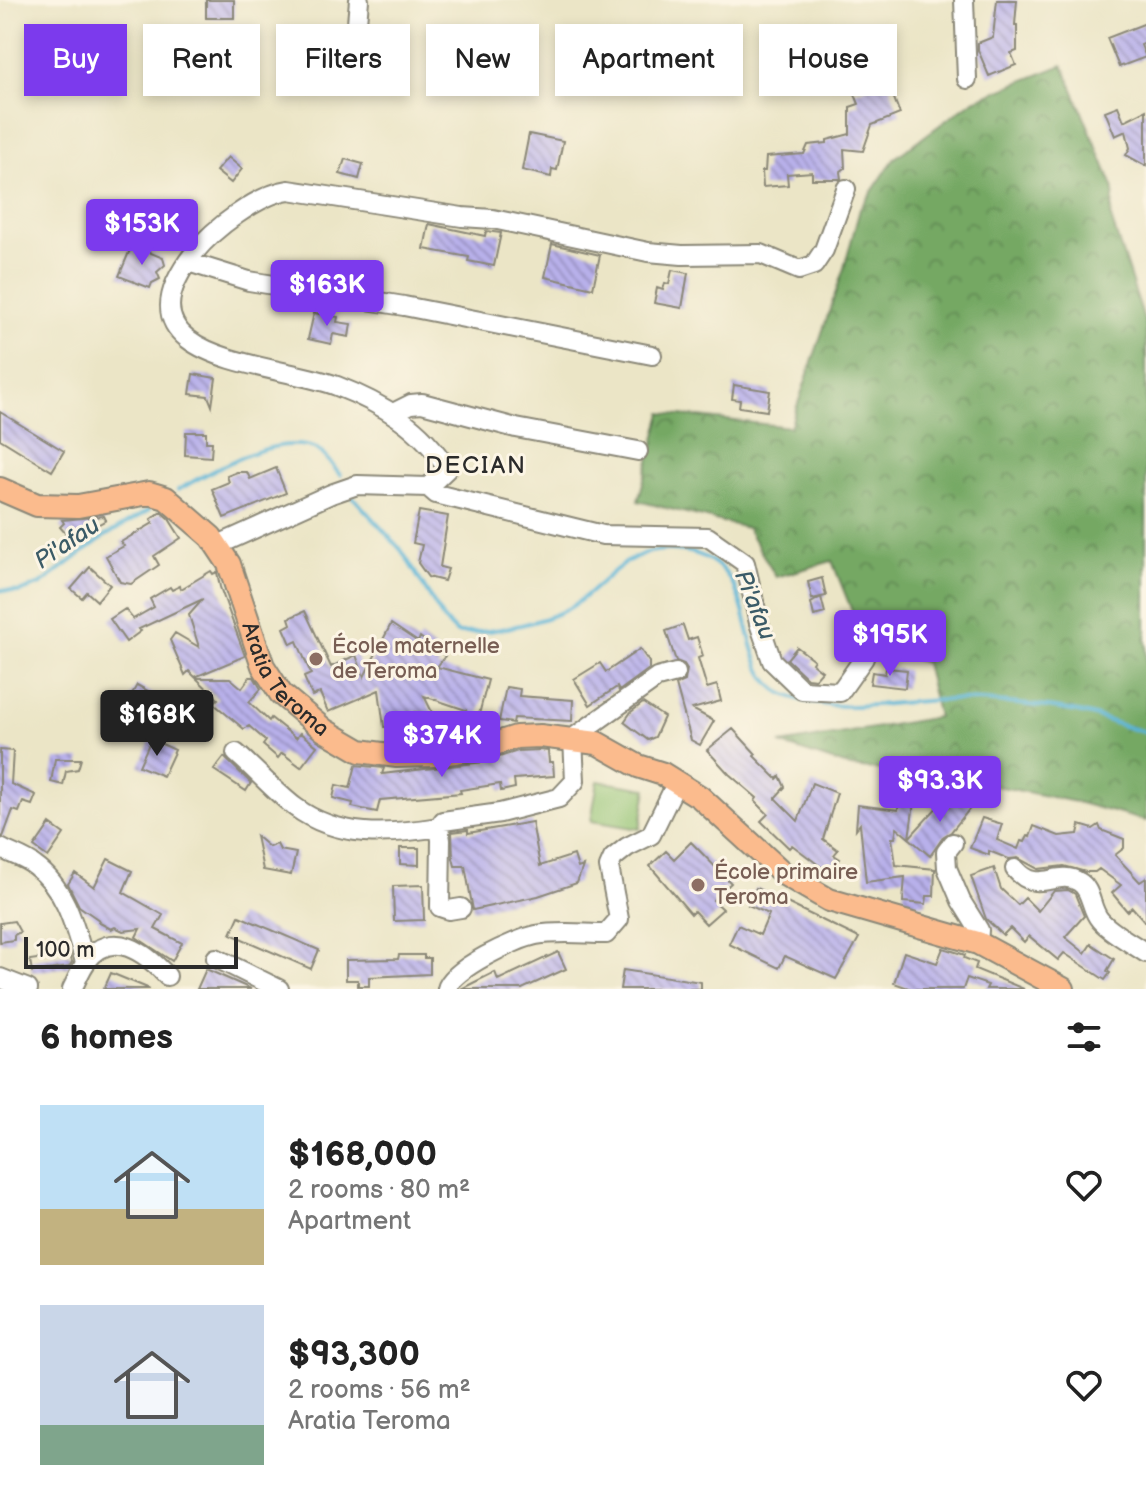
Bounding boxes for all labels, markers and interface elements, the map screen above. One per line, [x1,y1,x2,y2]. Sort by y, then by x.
chip: Buy [24,24,127,96]
chip: Rent [143,24,260,96]
chip: Filters [276,24,410,96]
chip: New [426,24,539,96]
chip: Apartment [555,24,743,96]
chip: House [759,24,897,96]
pin: $153K [86,199,198,267]
text: $153K [104,209,180,240]
pin: $163K [271,260,383,328]
text: $163K [289,270,365,301]
district label: DECIAN [425,451,527,480]
water label: Pi'afau [29,511,105,575]
water label: Pi'afau [728,566,782,644]
pin: $195K [834,610,946,678]
street label: Aratia Teroma [236,618,335,742]
text: $195K [852,620,928,651]
place label: École maternelle de Teroma [332,632,500,685]
marker: École maternelle de Teroma [307,650,325,668]
pin: $168K [101,690,213,758]
text: $168K [118,700,196,731]
pin: $374K [386,711,498,779]
text: $374K [402,721,482,752]
pin: $93.3K [875,756,1005,824]
text: $93.3K [897,766,983,797]
place label: École primaire Teroma [714,858,858,911]
marker: École primaire Teroma [689,876,707,894]
scale bar [24,933,238,969]
text: 100 m [36,937,95,964]
icon: filters [1062,1015,1106,1059]
text: 6 homes [40,1017,173,1058]
text: $168,000 [288,1134,437,1175]
icon: home [104,1137,200,1233]
icon: heart [1062,1163,1106,1207]
text: 2 rooms · 80 m² [288,1175,470,1206]
text: Apartment [288,1206,411,1237]
text: $93,300 [288,1334,420,1375]
icon: home [104,1337,200,1433]
icon: heart [1062,1363,1106,1407]
text: 2 rooms · 56 m² [288,1375,471,1406]
text: Aratia Teroma [288,1406,451,1437]

